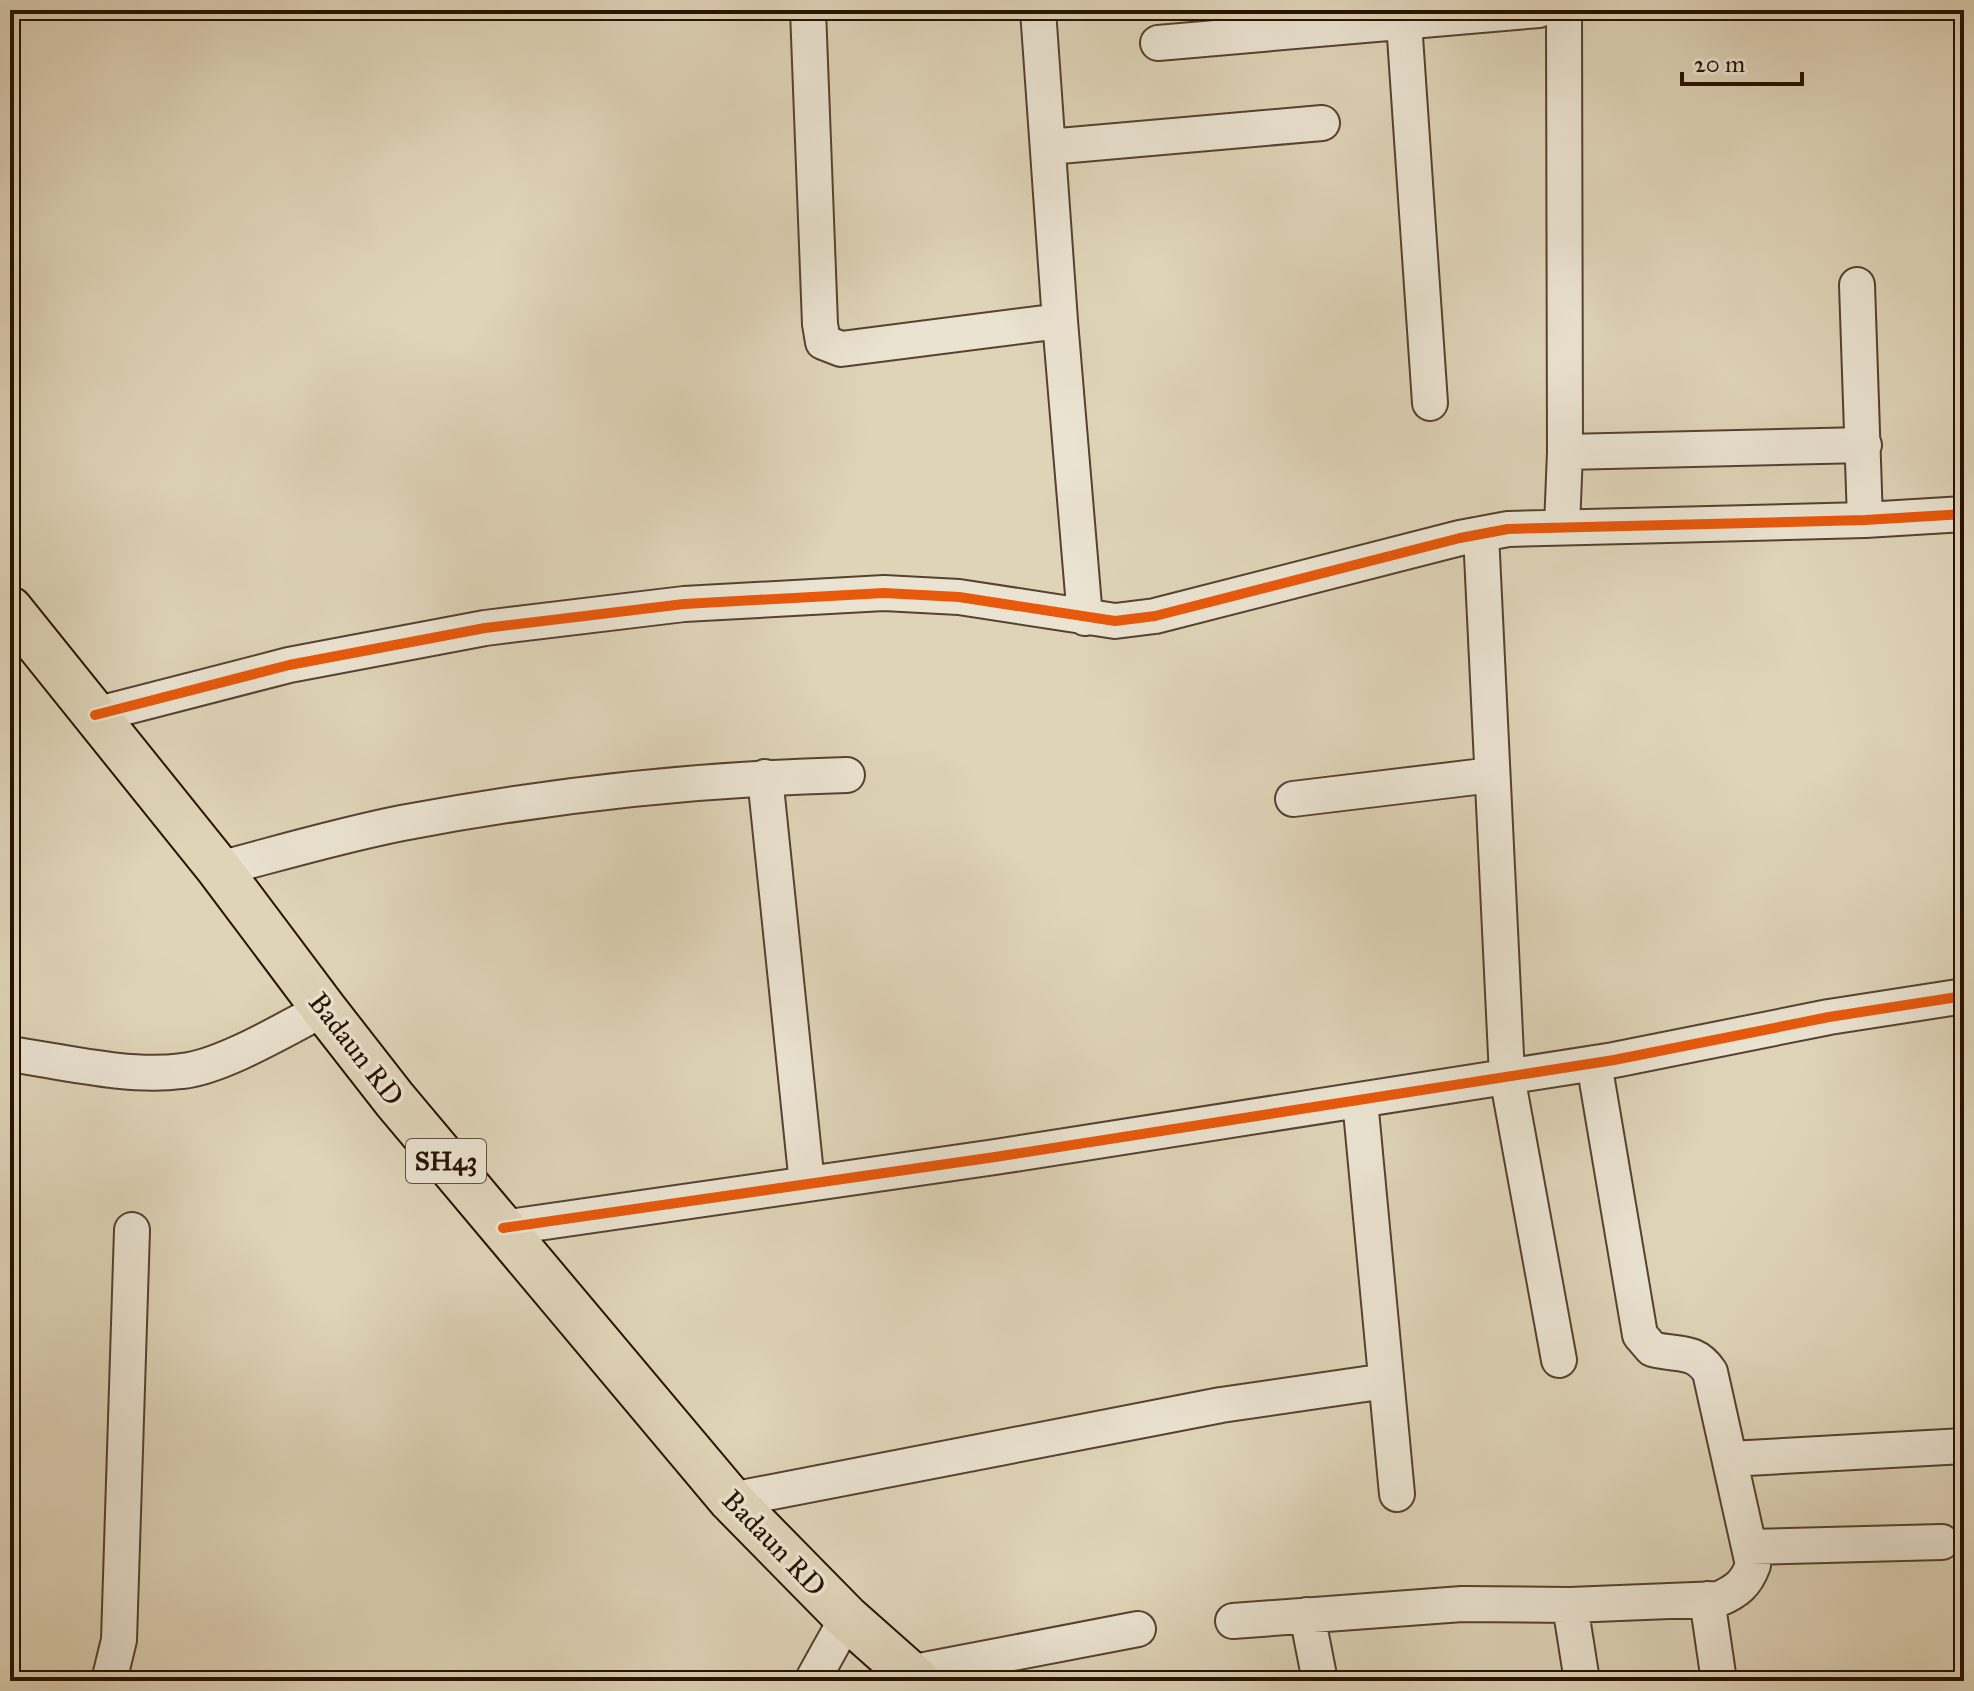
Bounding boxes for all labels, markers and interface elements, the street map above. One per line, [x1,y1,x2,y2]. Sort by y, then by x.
scale bar [1682,36,1802,86]
text: 20 m [1694,49,1745,79]
street label: Badaun RD [301,985,411,1113]
road number: SH43 [406,1139,486,1183]
street label: Badaun RD [715,1483,833,1603]

